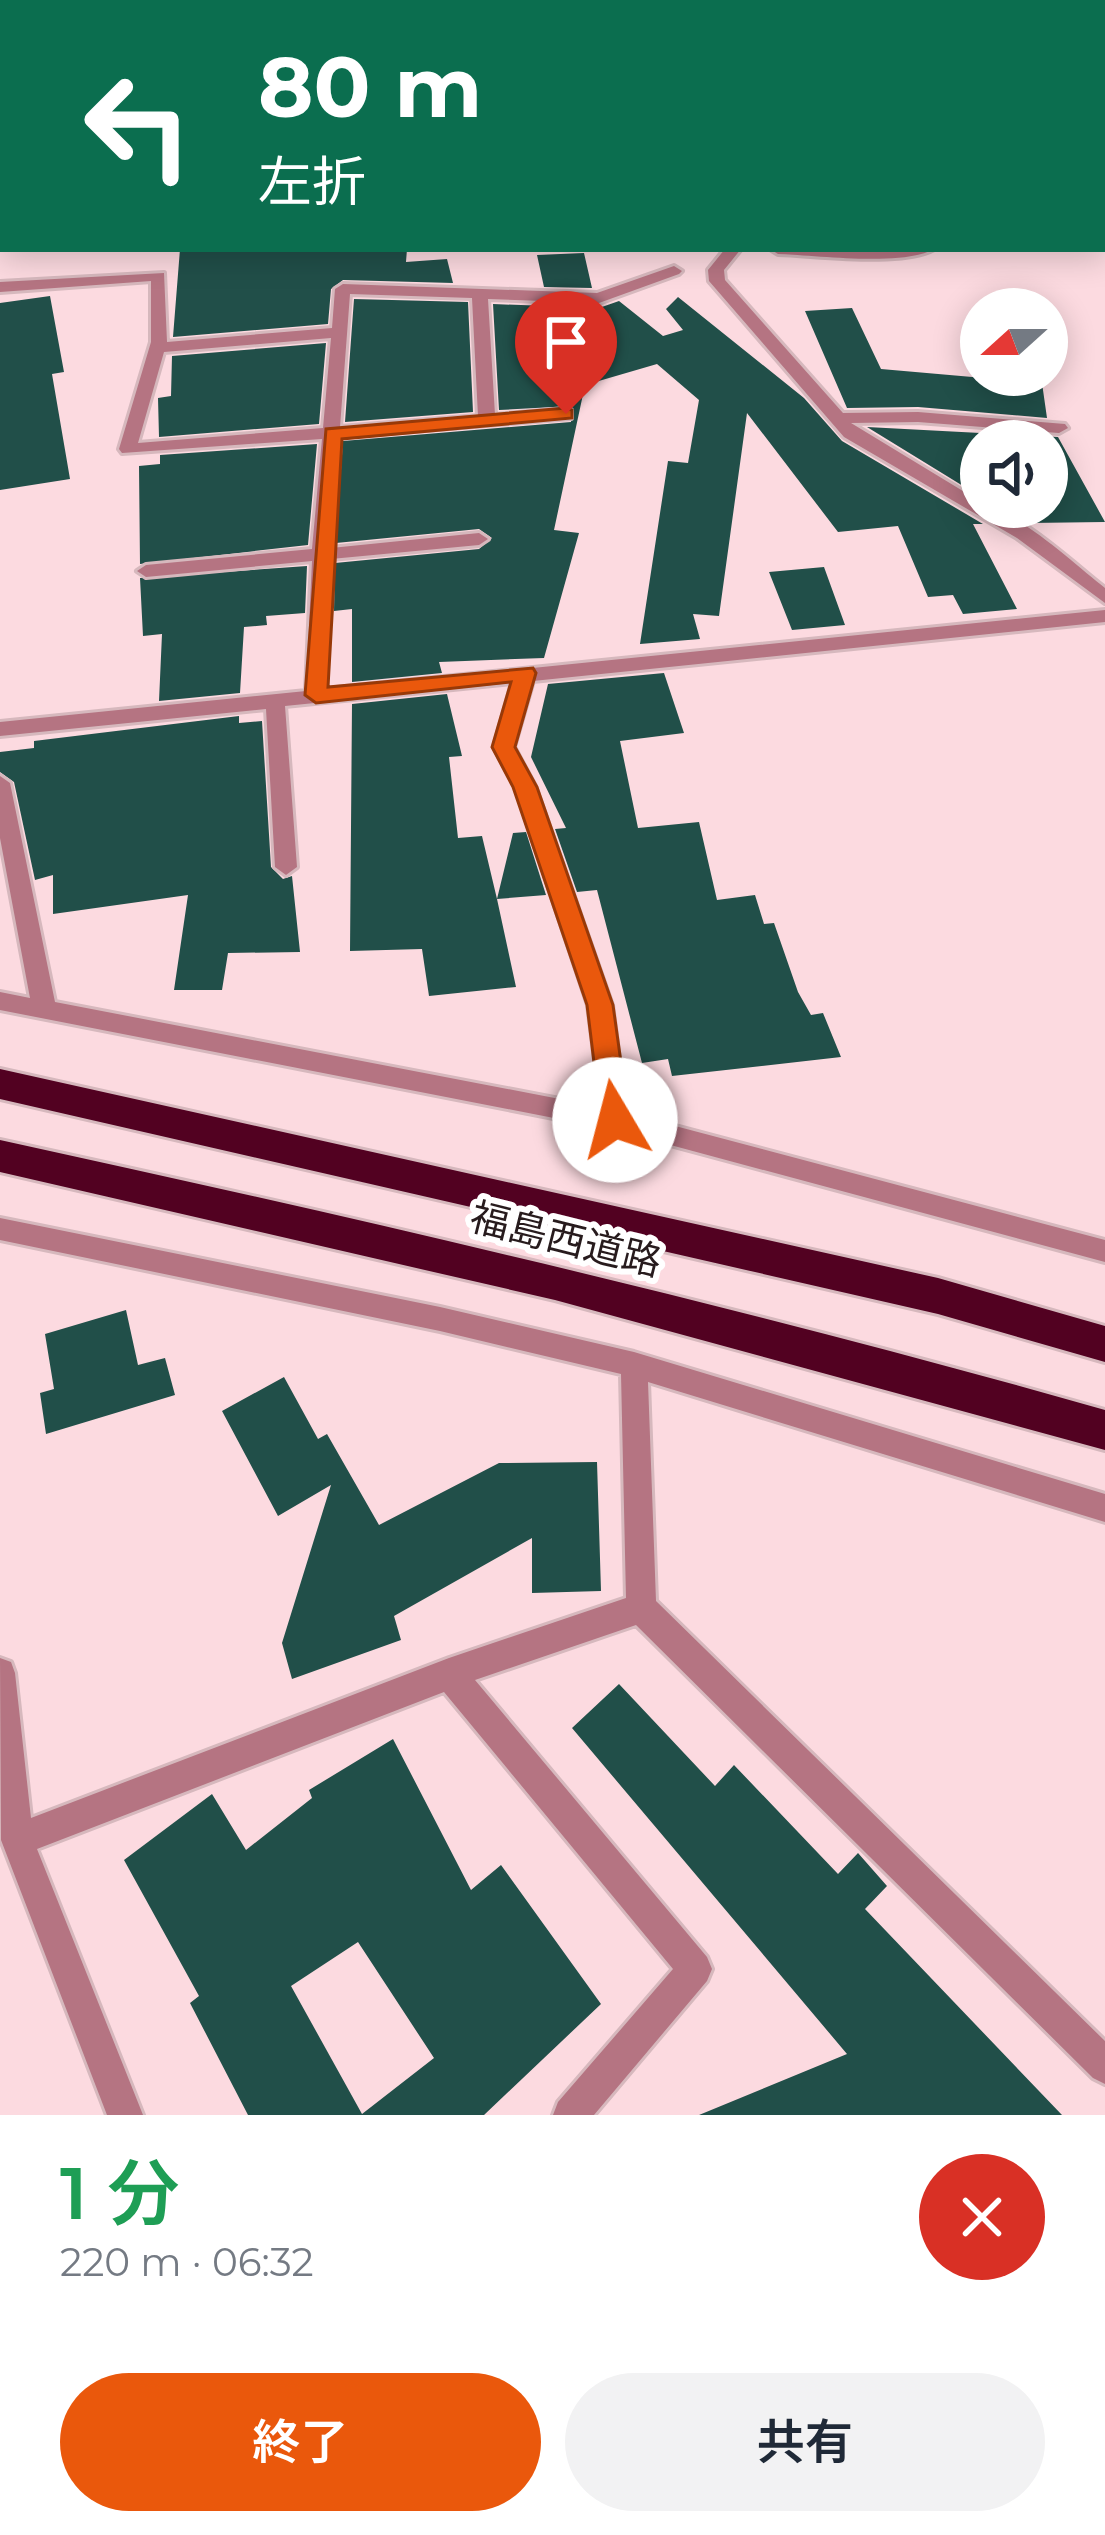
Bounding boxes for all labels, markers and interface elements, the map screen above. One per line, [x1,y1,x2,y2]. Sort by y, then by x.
text: 80 m [258,36,482,138]
icon: left [60,48,216,204]
text: 左折 [258,149,366,215]
north arrow [960,288,1068,396]
map controls [960,288,1068,528]
pin [515,291,617,414]
icon: arrive [533,309,599,375]
button: sound [960,420,1068,528]
position arrow [552,1057,678,1183]
street label: 福島西道路 [466,1192,666,1286]
text: 1 分 [60,2149,179,2237]
button: close [919,2154,1045,2280]
text: 220 m · 06:32 [60,2238,314,2286]
button: 終了 [60,2373,541,2511]
button: 共有 [565,2373,1045,2511]

